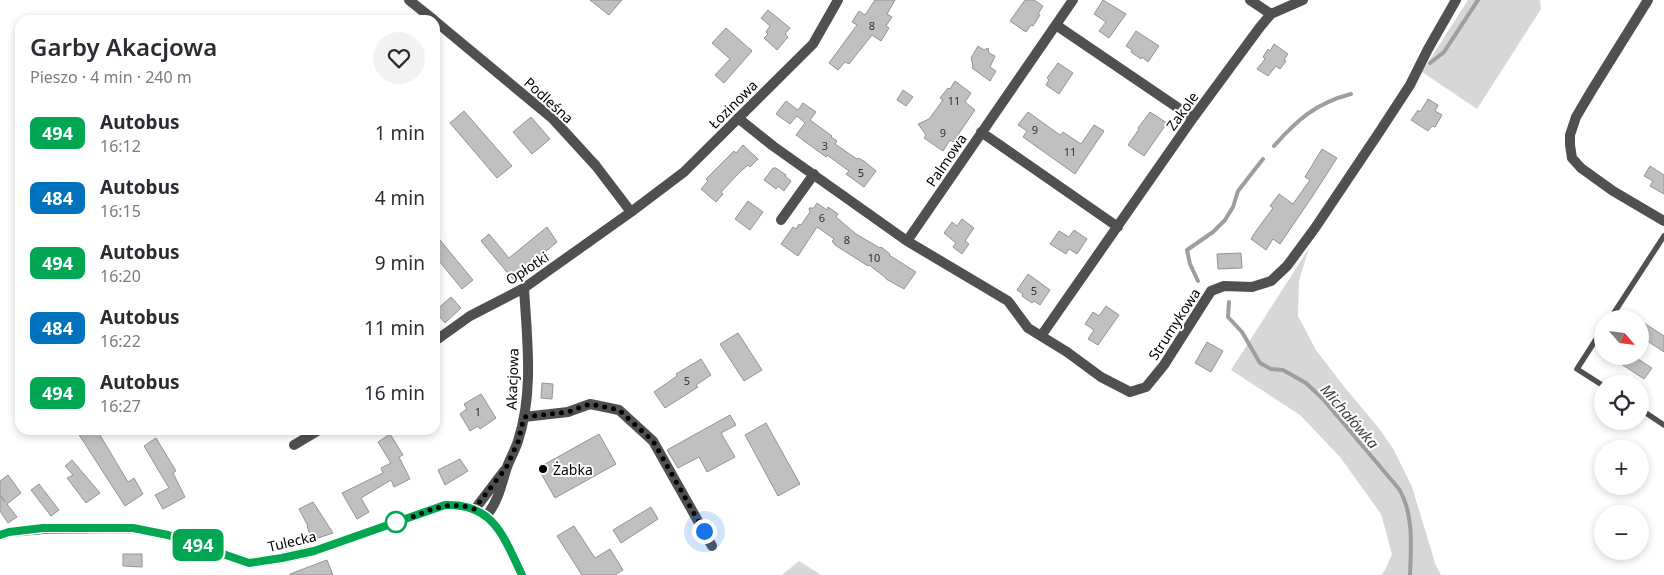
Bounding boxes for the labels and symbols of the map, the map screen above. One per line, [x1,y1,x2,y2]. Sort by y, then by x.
house number: 8 [869,18,875,33]
street label: Podleśna [520,73,578,127]
street label: Łozinowa [705,76,761,132]
street label: Zakole [1162,88,1202,134]
house number: 11 [948,93,960,108]
house number: 9 [1032,122,1038,137]
house number: 9 [940,125,946,140]
street label: Palmowa [921,130,971,190]
house number: 3 [822,138,828,153]
house number: 11 [1064,144,1076,159]
house number: 5 [858,165,864,180]
house number: 6 [819,210,825,225]
house number: 8 [844,232,850,247]
street label: Opłotki [502,247,552,289]
house number: 10 [868,250,880,265]
house number: 5 [1031,283,1037,298]
street label: Strumykowa [1144,284,1204,364]
north arrow [1594,310,1649,365]
street label: Akacjowa [501,348,523,410]
house number: 5 [684,373,690,388]
water label: Michałówka [1316,380,1384,453]
house number: 1 [475,404,481,419]
place label: Żabka [553,460,593,479]
marker: Żabka [537,463,549,475]
unlabelled marker [385,511,407,533]
your location [692,519,717,544]
street label: Tulecka [266,526,318,556]
line badge: 494 [169,529,227,561]

